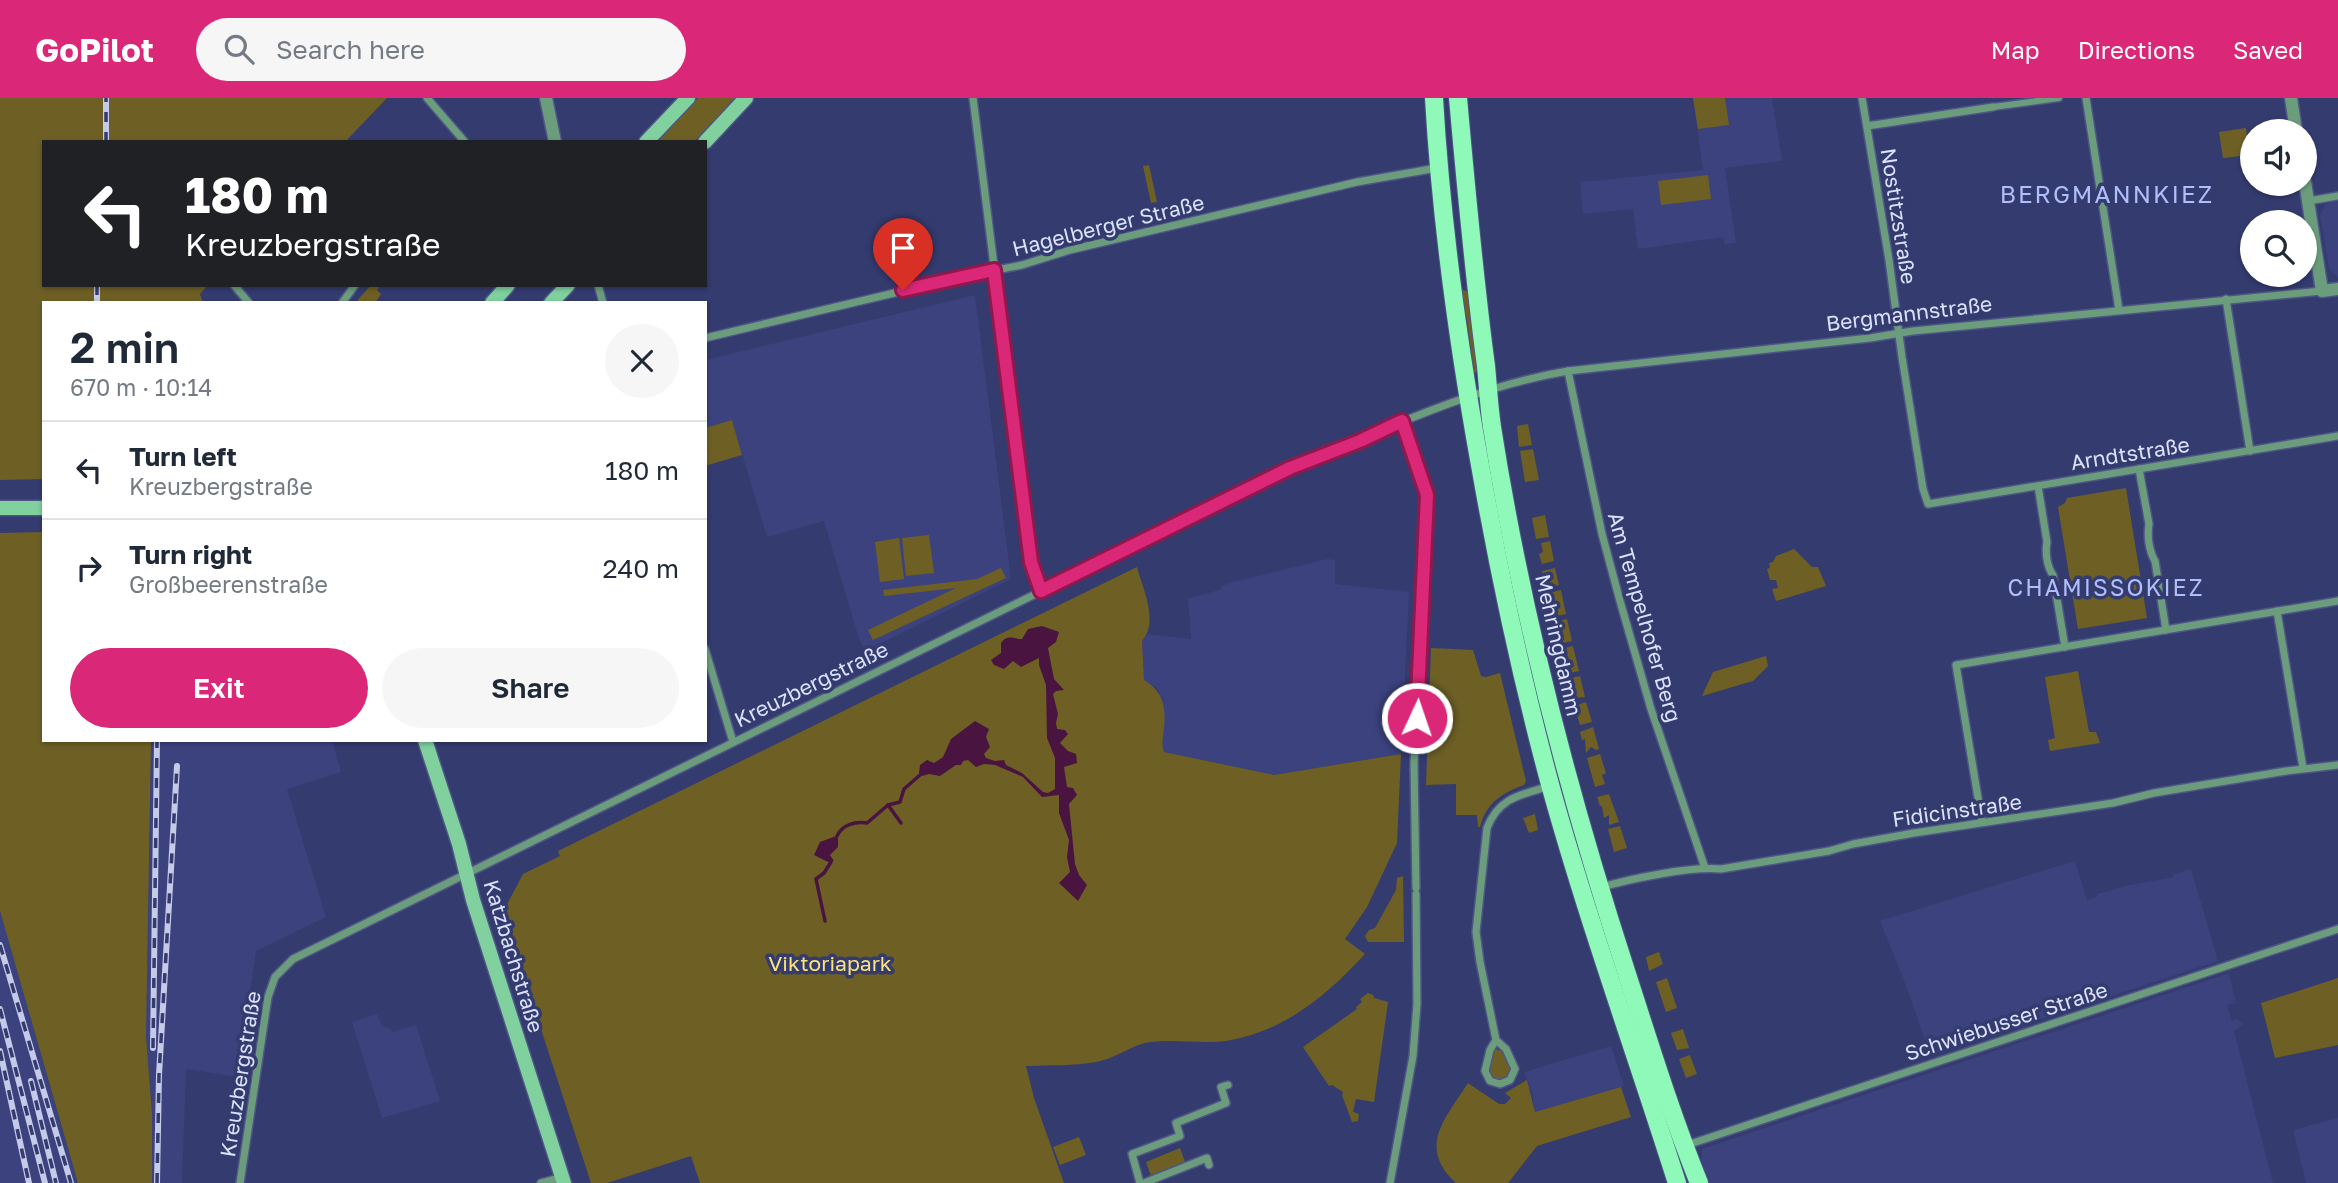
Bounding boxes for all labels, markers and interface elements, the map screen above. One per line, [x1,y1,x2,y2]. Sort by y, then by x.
search box [196,18,686,81]
text: GoPilot [35,30,154,69]
icon: search [220,30,258,68]
text: Search here [276,34,425,65]
text: Map [1991,35,2040,64]
text: Directions [2078,35,2195,64]
text: Saved [2233,35,2303,64]
map controls [2240,119,2317,287]
button: sound [2240,119,2317,196]
street label: Nostitzstraße [1875,146,1923,286]
text: 180 m [185,165,329,224]
icon: left [70,168,161,259]
district label: BERGMANNKIEZ [2000,179,2214,208]
street label: Hagelberger Straße [1009,189,1207,261]
button: search [2240,210,2317,287]
pin [873,218,933,290]
text: Kreuzbergstraße [185,225,441,263]
icon: arrive [884,229,922,267]
street label: Bergmannstraße [1824,290,1994,336]
text: 2 min [70,322,179,372]
button: close [605,324,679,398]
text: 670 m · 10:14 [70,373,212,401]
street label: Arndtstraße [2069,431,2191,475]
text: Turn left [129,441,237,472]
icon: left [70,451,108,489]
text: 180 m [605,455,679,486]
text: Kreuzbergstraße [129,472,313,500]
street label: Am Tempelhofer Berg [1603,509,1687,725]
text: Turn right [129,539,252,570]
icon: right [70,549,108,587]
text: 240 m [602,553,679,584]
text: Großbeerenstraße [129,570,328,598]
street label: Mehringdamm [1530,572,1588,718]
district label: CHAMISSOKIEZ [2008,573,2204,601]
street label: Kreuzbergstraße [730,636,892,732]
button: Exit [70,648,368,728]
button: Share [382,648,679,728]
position arrow [1380,681,1454,755]
street label: Fidicinstraße [1891,788,2023,832]
street label: Katzbachstraße [478,876,550,1036]
park label: Viktoriapark [768,950,892,976]
street label: Schwiebusser Straße [1901,976,2111,1066]
street label: Kreuzbergstraße [214,989,266,1159]

